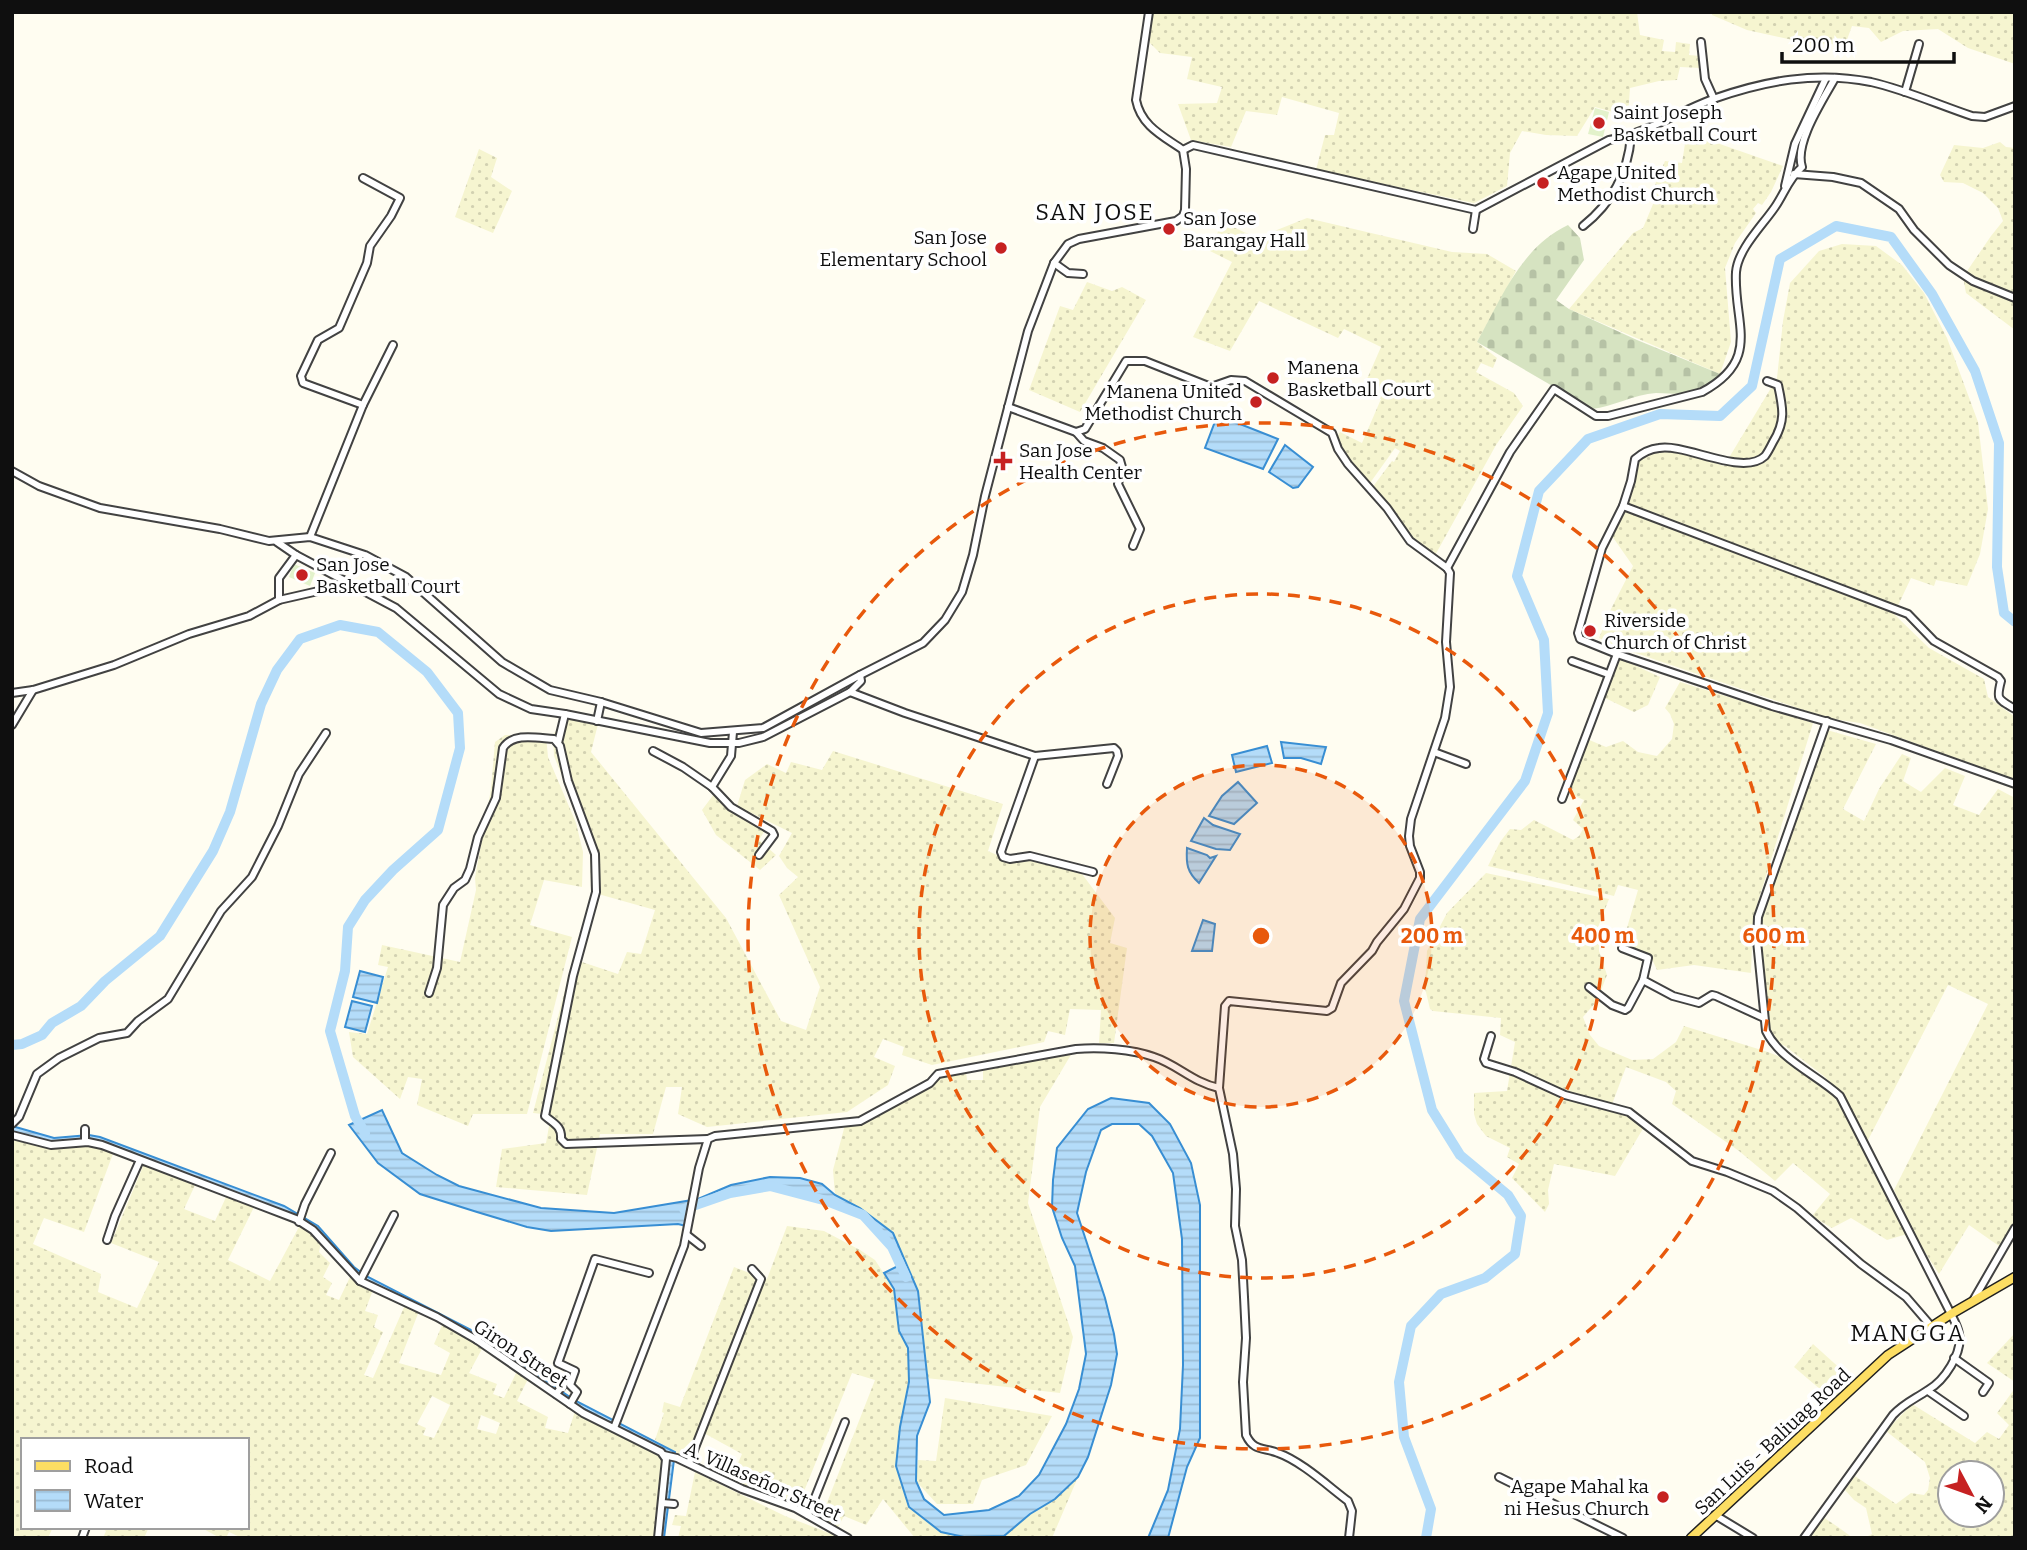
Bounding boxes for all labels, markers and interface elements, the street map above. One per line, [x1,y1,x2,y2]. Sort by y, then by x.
scale bar [1782,21,1954,65]
text: 200 m [1792,32,1855,58]
place label: Saint Joseph Basketball Court [1613,101,1757,146]
marker: Saint Joseph Basketball Court [1591,115,1607,131]
place label: Agape United Methodist Church [1557,161,1715,206]
marker: Agape United Methodist Church [1535,175,1551,191]
district label: SAN JOSE [1035,198,1155,226]
place label: San Jose Barangay Hall [1183,207,1306,252]
marker: San Jose Barangay Hall [1161,221,1177,237]
place label: San Jose Elementary School [820,226,987,271]
marker: San Jose Elementary School [993,240,1009,256]
place label: Manena Basketball Court [1287,356,1431,401]
marker: Manena Basketball Court [1265,370,1281,386]
place label: Manena United Methodist Church [1084,380,1242,425]
marker: Manena United Methodist Church [1248,394,1264,410]
place label: San Jose Health Center [1019,439,1143,484]
marker: San Jose Health Center [993,451,1013,471]
place label: San Jose Basketball Court [316,553,460,598]
marker: San Jose Basketball Court [294,567,310,583]
place label: Riverside Church of Christ [1604,609,1747,654]
marker: Riverside Church of Christ [1582,623,1598,639]
text: 200 m [1401,923,1463,949]
text: 400 m [1571,923,1635,949]
text: 600 m [1743,923,1805,949]
centre of rings [1249,924,1273,948]
street label: Giron Street [469,1314,572,1393]
district label: MANGGA [1850,1319,1966,1347]
street label: San Luis - Baliuag Road [1690,1363,1855,1520]
street label: A. Villaseñor Street [681,1437,845,1526]
legend [21,1438,248,1529]
text: Road [84,1453,133,1479]
north arrow [1936,1459,2006,1529]
place label: Agape Mahal ka ni Hesus Church [1504,1475,1650,1520]
text: Water [84,1488,143,1514]
marker: Agape Mahal ka ni Hesus Church [1655,1489,1671,1505]
text: N [1970,1492,1997,1518]

